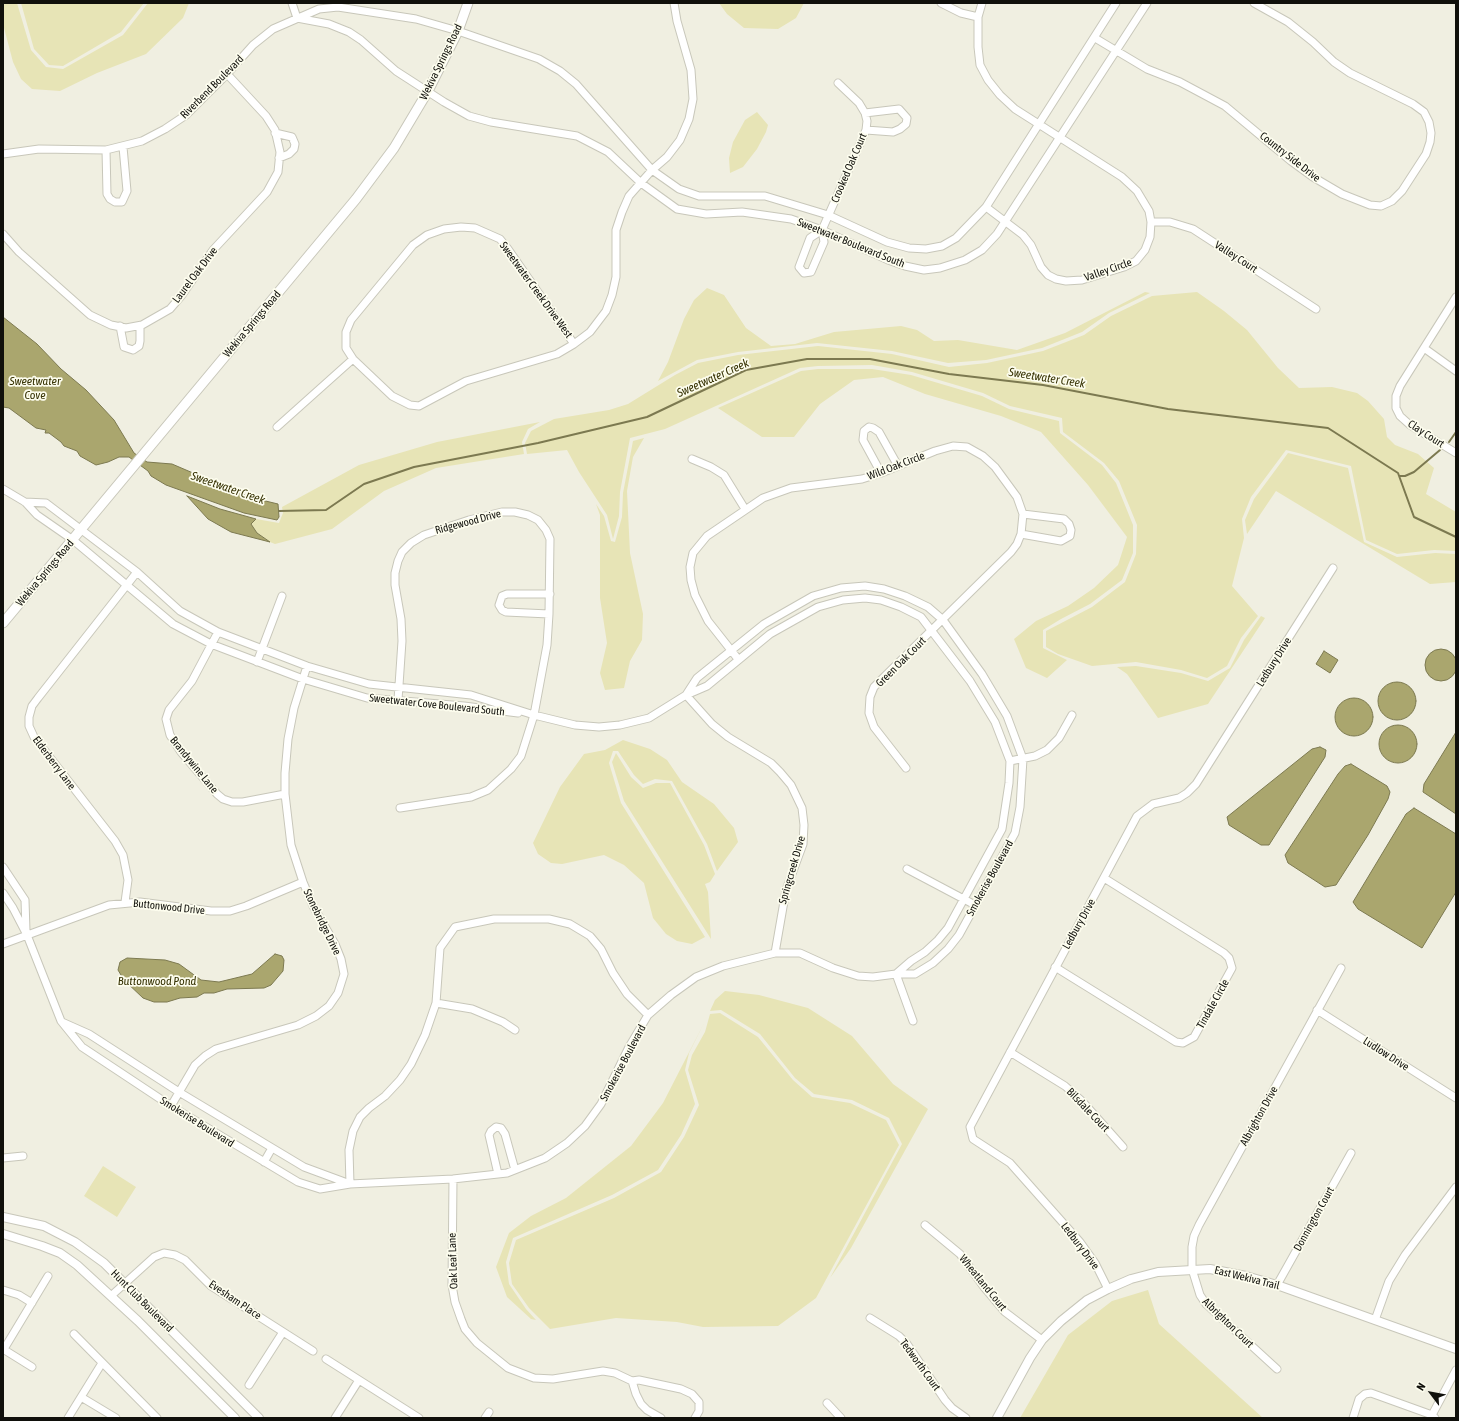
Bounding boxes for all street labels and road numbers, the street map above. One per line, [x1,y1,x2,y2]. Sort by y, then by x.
street label: Wekiva Springs Road [417,22,465,102]
street label: Riverbend Boulevard [178,53,246,121]
street label: Country Side Drive [1257,129,1323,185]
street label: Crooked Oak Court [828,131,870,205]
street label: Sweetwater Boulevard South [795,215,907,271]
street label: Valley Court [1212,238,1260,276]
street label: Sweetwater Creek Drive West [497,239,575,341]
street label: Laurel Oak Drive [170,244,220,306]
street label: Valley Circle [1082,256,1134,284]
street label: Wekiva Springs Road [220,288,284,360]
street label: Clay Court [1405,417,1447,451]
street label: Wild Oak Circle [865,449,927,483]
street label: Ridgewood Drive [434,507,502,537]
street label: Wekiva Springs Road [13,537,77,609]
street label: Green Oak Court [873,634,929,690]
street label: Ledbury Drive [1254,635,1294,689]
street label: Sweetwater Cove Boulevard South [369,691,505,719]
street label: Elderberry Lane [30,734,78,792]
street label: Brandywine Lane [167,734,221,796]
street label: Springcreek Drive [776,834,808,906]
street label: Smokerise Boulevard [964,838,1016,918]
street label: Stonebridge Drive [300,887,344,957]
street label: Ledbury Drive [1060,896,1098,952]
street label: Buttonwood Drive [132,897,206,917]
street label: Tindale Circle [1194,977,1232,1031]
street label: Smokerise Boulevard [597,1022,649,1104]
street label: Ludlow Drive [1361,1034,1411,1074]
street label: Albrighton Drive [1237,1084,1281,1148]
street label: Bilsdale Court [1064,1085,1112,1135]
street label: Smokerise Boulevard [158,1094,236,1150]
street label: Donnington Court [1291,1185,1337,1253]
street label: Ledbury Drive [1058,1220,1102,1272]
street label: Oak Leaf Lane [445,1233,461,1289]
street label: Wheatland Court [956,1252,1010,1314]
street label: East Wekiva Trail [1213,1264,1281,1292]
street label: Hunt Club Boulevard [108,1267,176,1335]
street label: Evesham Place [206,1278,264,1322]
street label: Albrighton Court [1200,1295,1256,1351]
street label: Tedworth Court [897,1337,943,1393]

